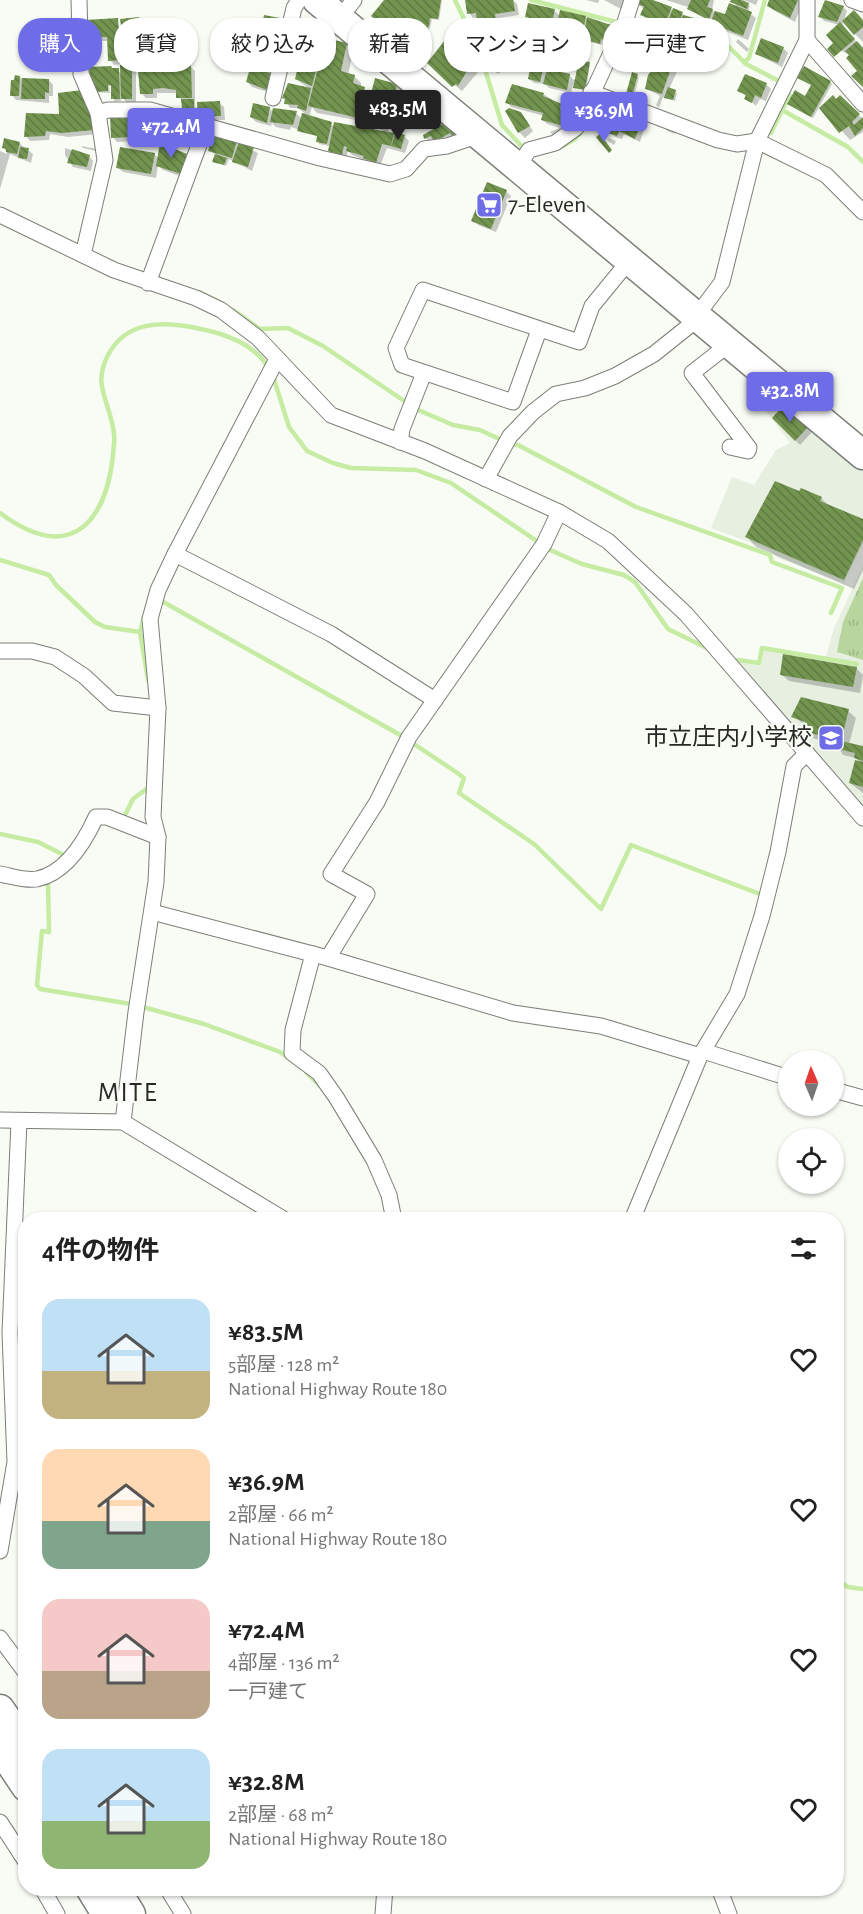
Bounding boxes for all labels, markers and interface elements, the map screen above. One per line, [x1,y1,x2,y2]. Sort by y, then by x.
chip: 購入 [18,18,102,72]
chip: 賃貸 [114,18,198,72]
chip: 絞り込み [210,18,336,72]
chip: 新着 [348,18,432,72]
chip: マンション [444,18,591,72]
chip: 一戸建て [603,18,729,72]
pin: ¥83.5M [349,90,447,141]
pin: ¥36.9M [555,92,653,143]
text: ¥83.5M [369,99,427,119]
text: ¥36.9M [575,101,633,121]
pin: ¥72.4M [122,108,220,159]
text: ¥72.4M [141,117,201,137]
supermarket icon: 7-Eleven [474,190,504,220]
place label: 7-Eleven [508,193,586,217]
pin: ¥32.8M [741,372,839,423]
text: ¥32.8M [761,381,819,401]
school or university icon: 市立庄内小学校 [816,723,846,753]
place label: 市立庄内小学校 [644,724,812,750]
north arrow [778,1050,844,1116]
map controls [778,1050,844,1194]
district label: MITE [98,1079,158,1106]
button: locate [778,1128,844,1194]
icon: filters [787,1232,820,1265]
text: 4件の物件 [42,1238,159,1264]
text: ¥83.5M [228,1319,304,1345]
icon: home [90,1323,162,1395]
icon: heart [787,1343,820,1376]
text: 5部屋 · 128 m² [228,1355,339,1375]
text: National Highway Route 180 [228,1379,447,1399]
text: ¥36.9M [228,1469,305,1495]
icon: home [90,1473,162,1545]
icon: heart [787,1493,820,1526]
text: 2部屋 · 66 m² [228,1505,333,1525]
text: National Highway Route 180 [228,1529,447,1549]
text: ¥72.4M [228,1617,305,1643]
icon: home [90,1623,162,1695]
icon: heart [787,1643,820,1676]
text: 4部屋 · 136 m² [228,1653,340,1673]
text: 一戸建て [228,1682,308,1702]
text: ¥32.8M [228,1769,305,1795]
icon: home [90,1773,162,1845]
icon: heart [787,1793,820,1826]
text: 2部屋 · 68 m² [228,1805,333,1825]
text: National Highway Route 180 [228,1829,447,1849]

